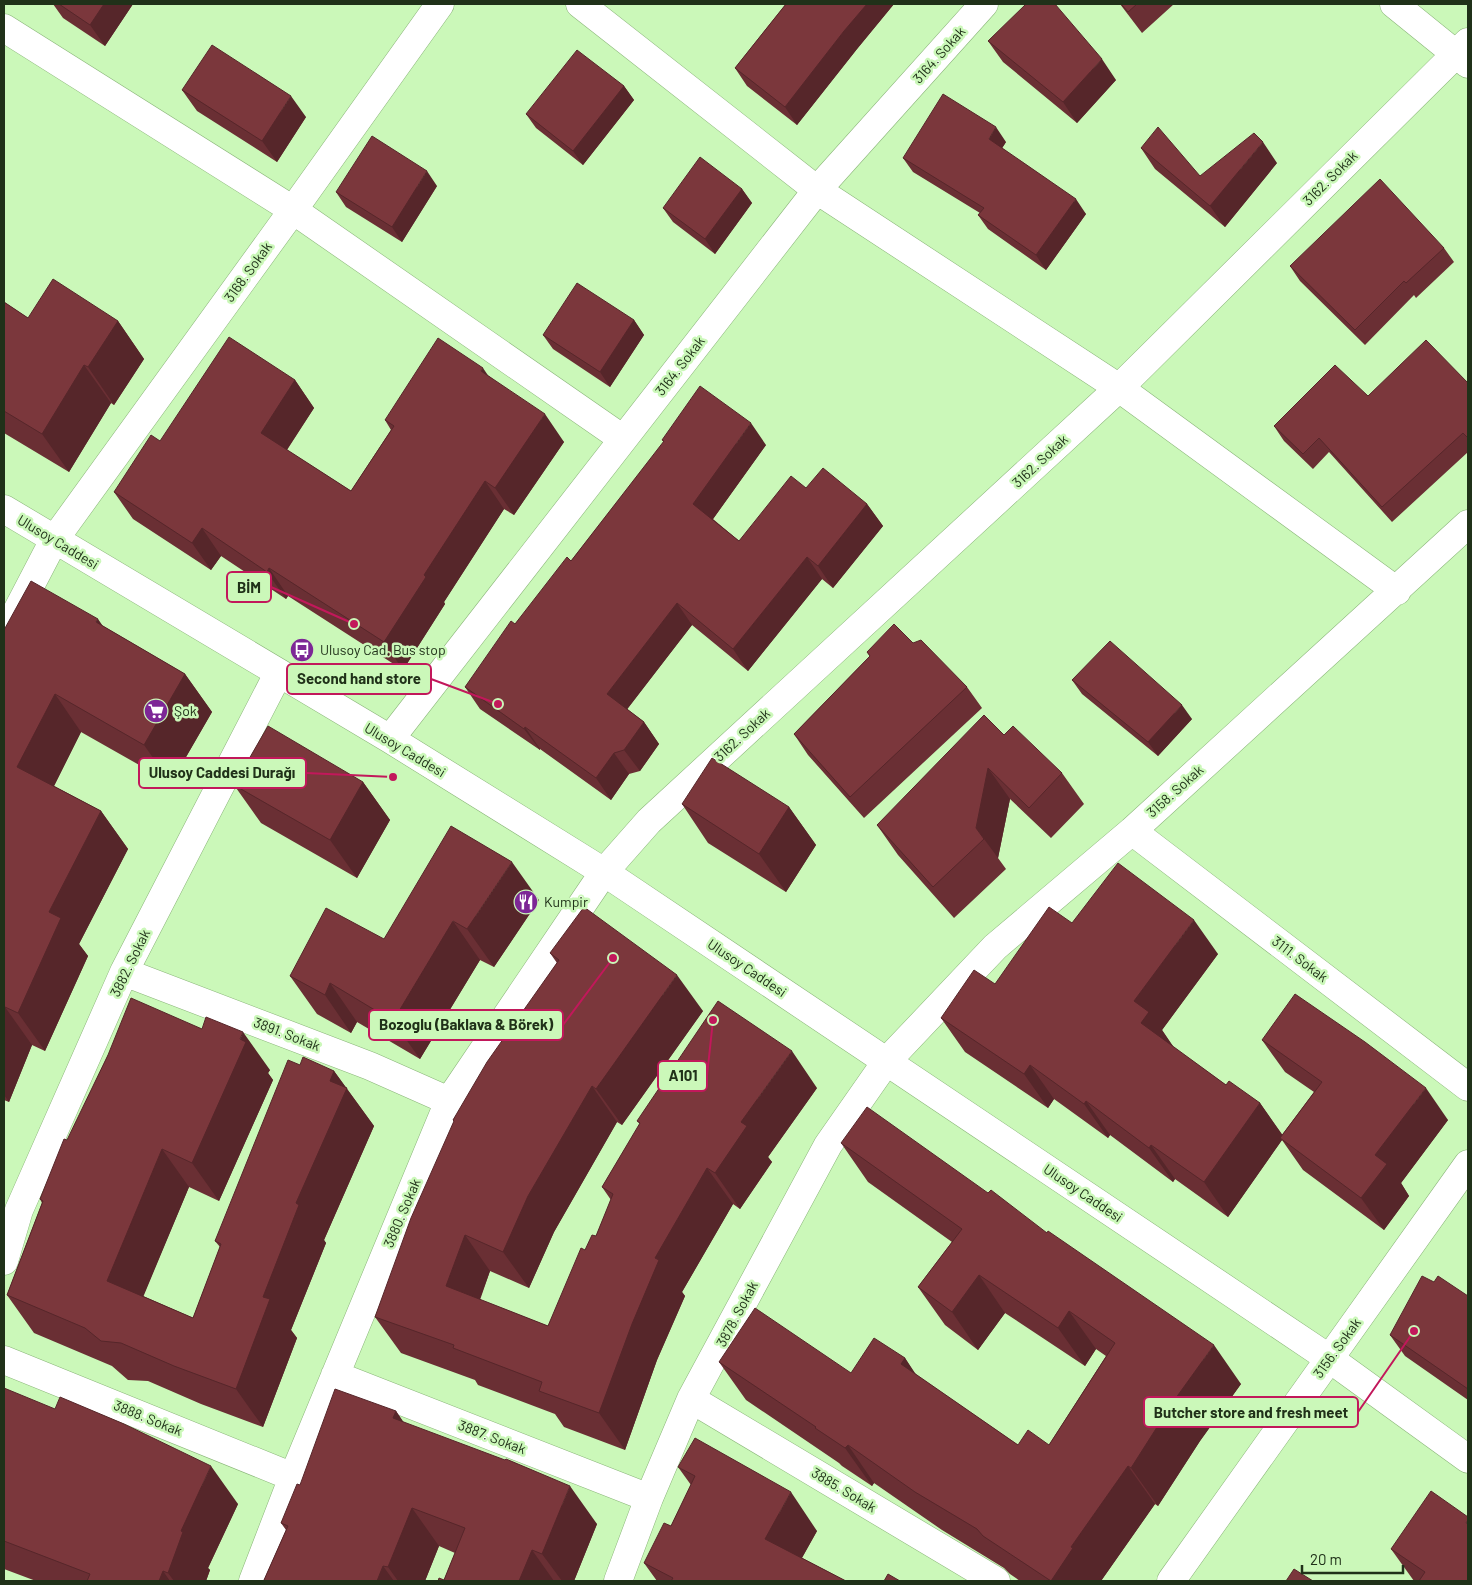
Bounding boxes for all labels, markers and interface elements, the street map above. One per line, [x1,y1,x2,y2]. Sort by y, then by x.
street label: 3164. Sokak [909,23,969,87]
street label: 3162. Sokak [1299,147,1361,209]
street label: 3168. Sokak [220,238,275,305]
street label: 3164. Sokak [651,333,708,399]
street label: 3162. Sokak [1008,430,1071,491]
street label: Ulusoy Caddesi [15,511,102,572]
callout: BİM [227,572,271,602]
text: BİM [237,578,261,596]
bus stop icon: Ulusoy Cad. Bus stop [289,637,315,663]
place label: Ulusoy Cad. Bus stop [320,641,446,658]
callout: Second hand store [287,664,431,694]
text: Second hand store [297,669,421,687]
supermarket icon: Şok [143,698,169,724]
place label: Şok [174,702,197,719]
street label: 3162. Sokak [710,704,773,765]
street label: Ulusoy Caddesi [362,719,449,780]
callout: Ulusoy Caddesi Durağı [139,758,306,788]
street label: 3158. Sokak [1143,761,1206,820]
text: Ulusoy Caddesi Durağı [149,763,295,781]
restaurant icon: Kumpir [513,889,539,915]
place label: Kumpir [544,893,588,910]
street label: 3882. Sokak [106,926,153,999]
street label: 3111. Sokak [1269,932,1332,985]
street label: Ulusoy Caddesi [705,935,790,1000]
callout: Bozoglu (Baklava & Börek) [369,1010,563,1040]
street label: 3891. Sokak [251,1013,323,1054]
text: Bozoglu (Baklava & Börek) [379,1015,554,1033]
callout: A101 [658,1061,707,1091]
text: A101 [668,1066,698,1084]
street label: Ulusoy Caddesi [1041,1160,1126,1225]
street label: 3880. Sokak [379,1176,424,1250]
street label: 3878. Sokak [712,1278,761,1350]
street label: 3156. Sokak [1309,1314,1364,1381]
street label: 3888. Sokak [111,1396,185,1439]
callout: Butcher store and fresh meet [1144,1397,1358,1427]
text: Butcher store and fresh meet [1154,1403,1349,1421]
street label: 3887. Sokak [456,1416,529,1457]
street label: 3885. Sokak [809,1464,880,1516]
scale bar [1302,1542,1403,1574]
text: 20 m [1310,1550,1342,1568]

